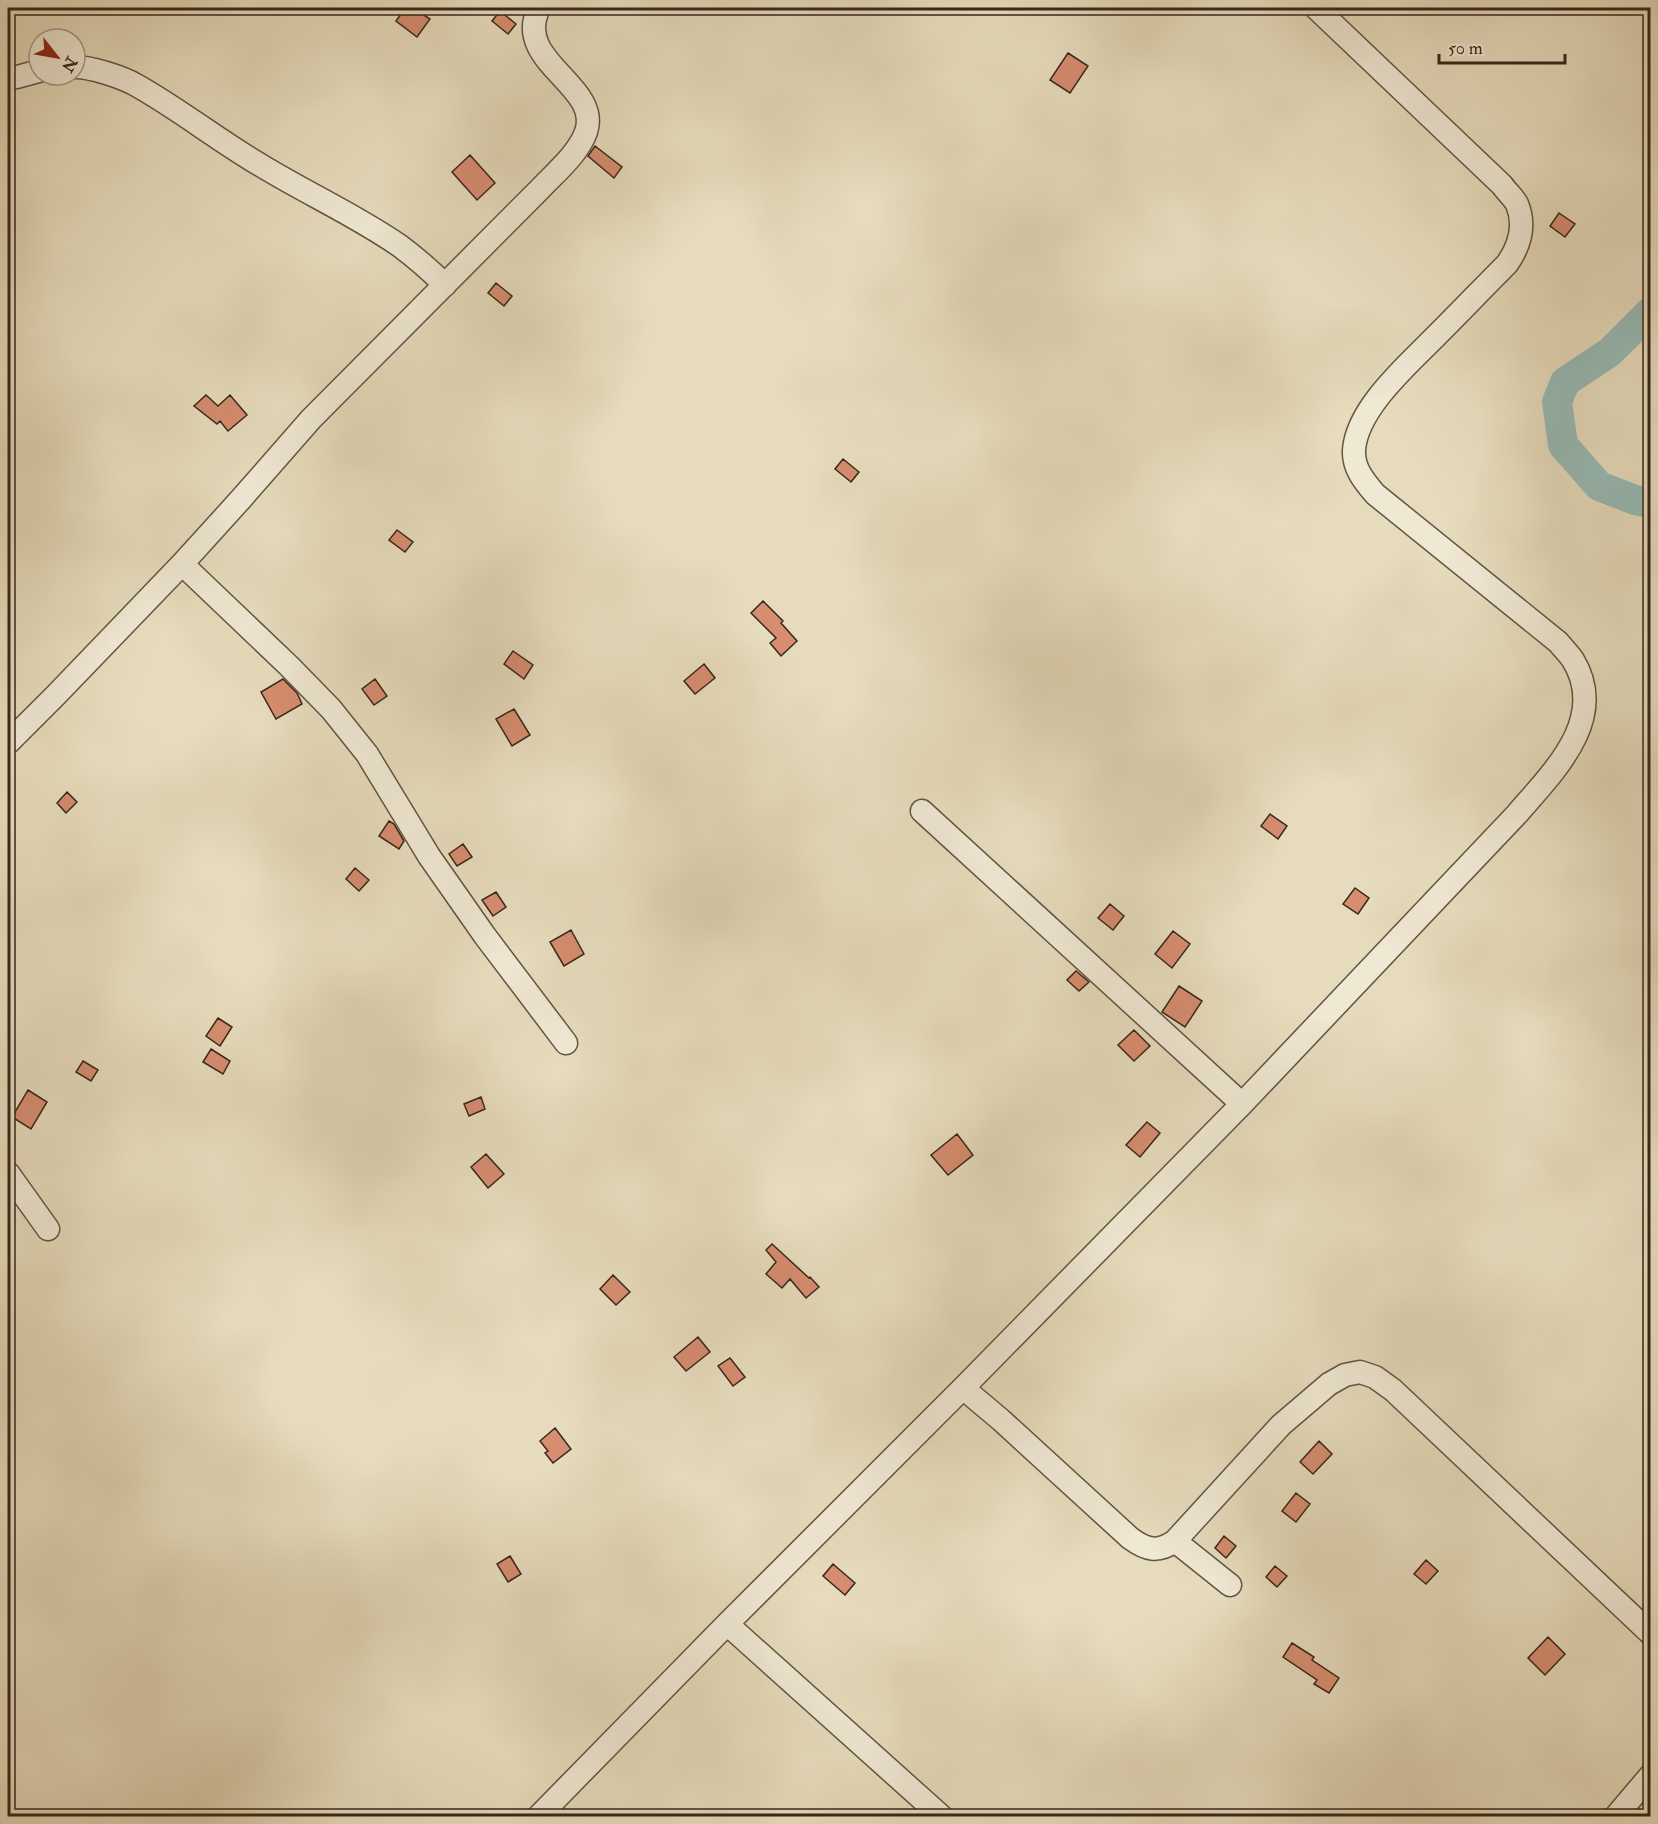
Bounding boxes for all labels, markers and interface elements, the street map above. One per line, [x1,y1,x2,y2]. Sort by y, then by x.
north arrow [27,27,87,87]
scale bar [1439,27,1565,65]
text: 50 m [1448,37,1483,60]
text: N [56,52,82,76]

